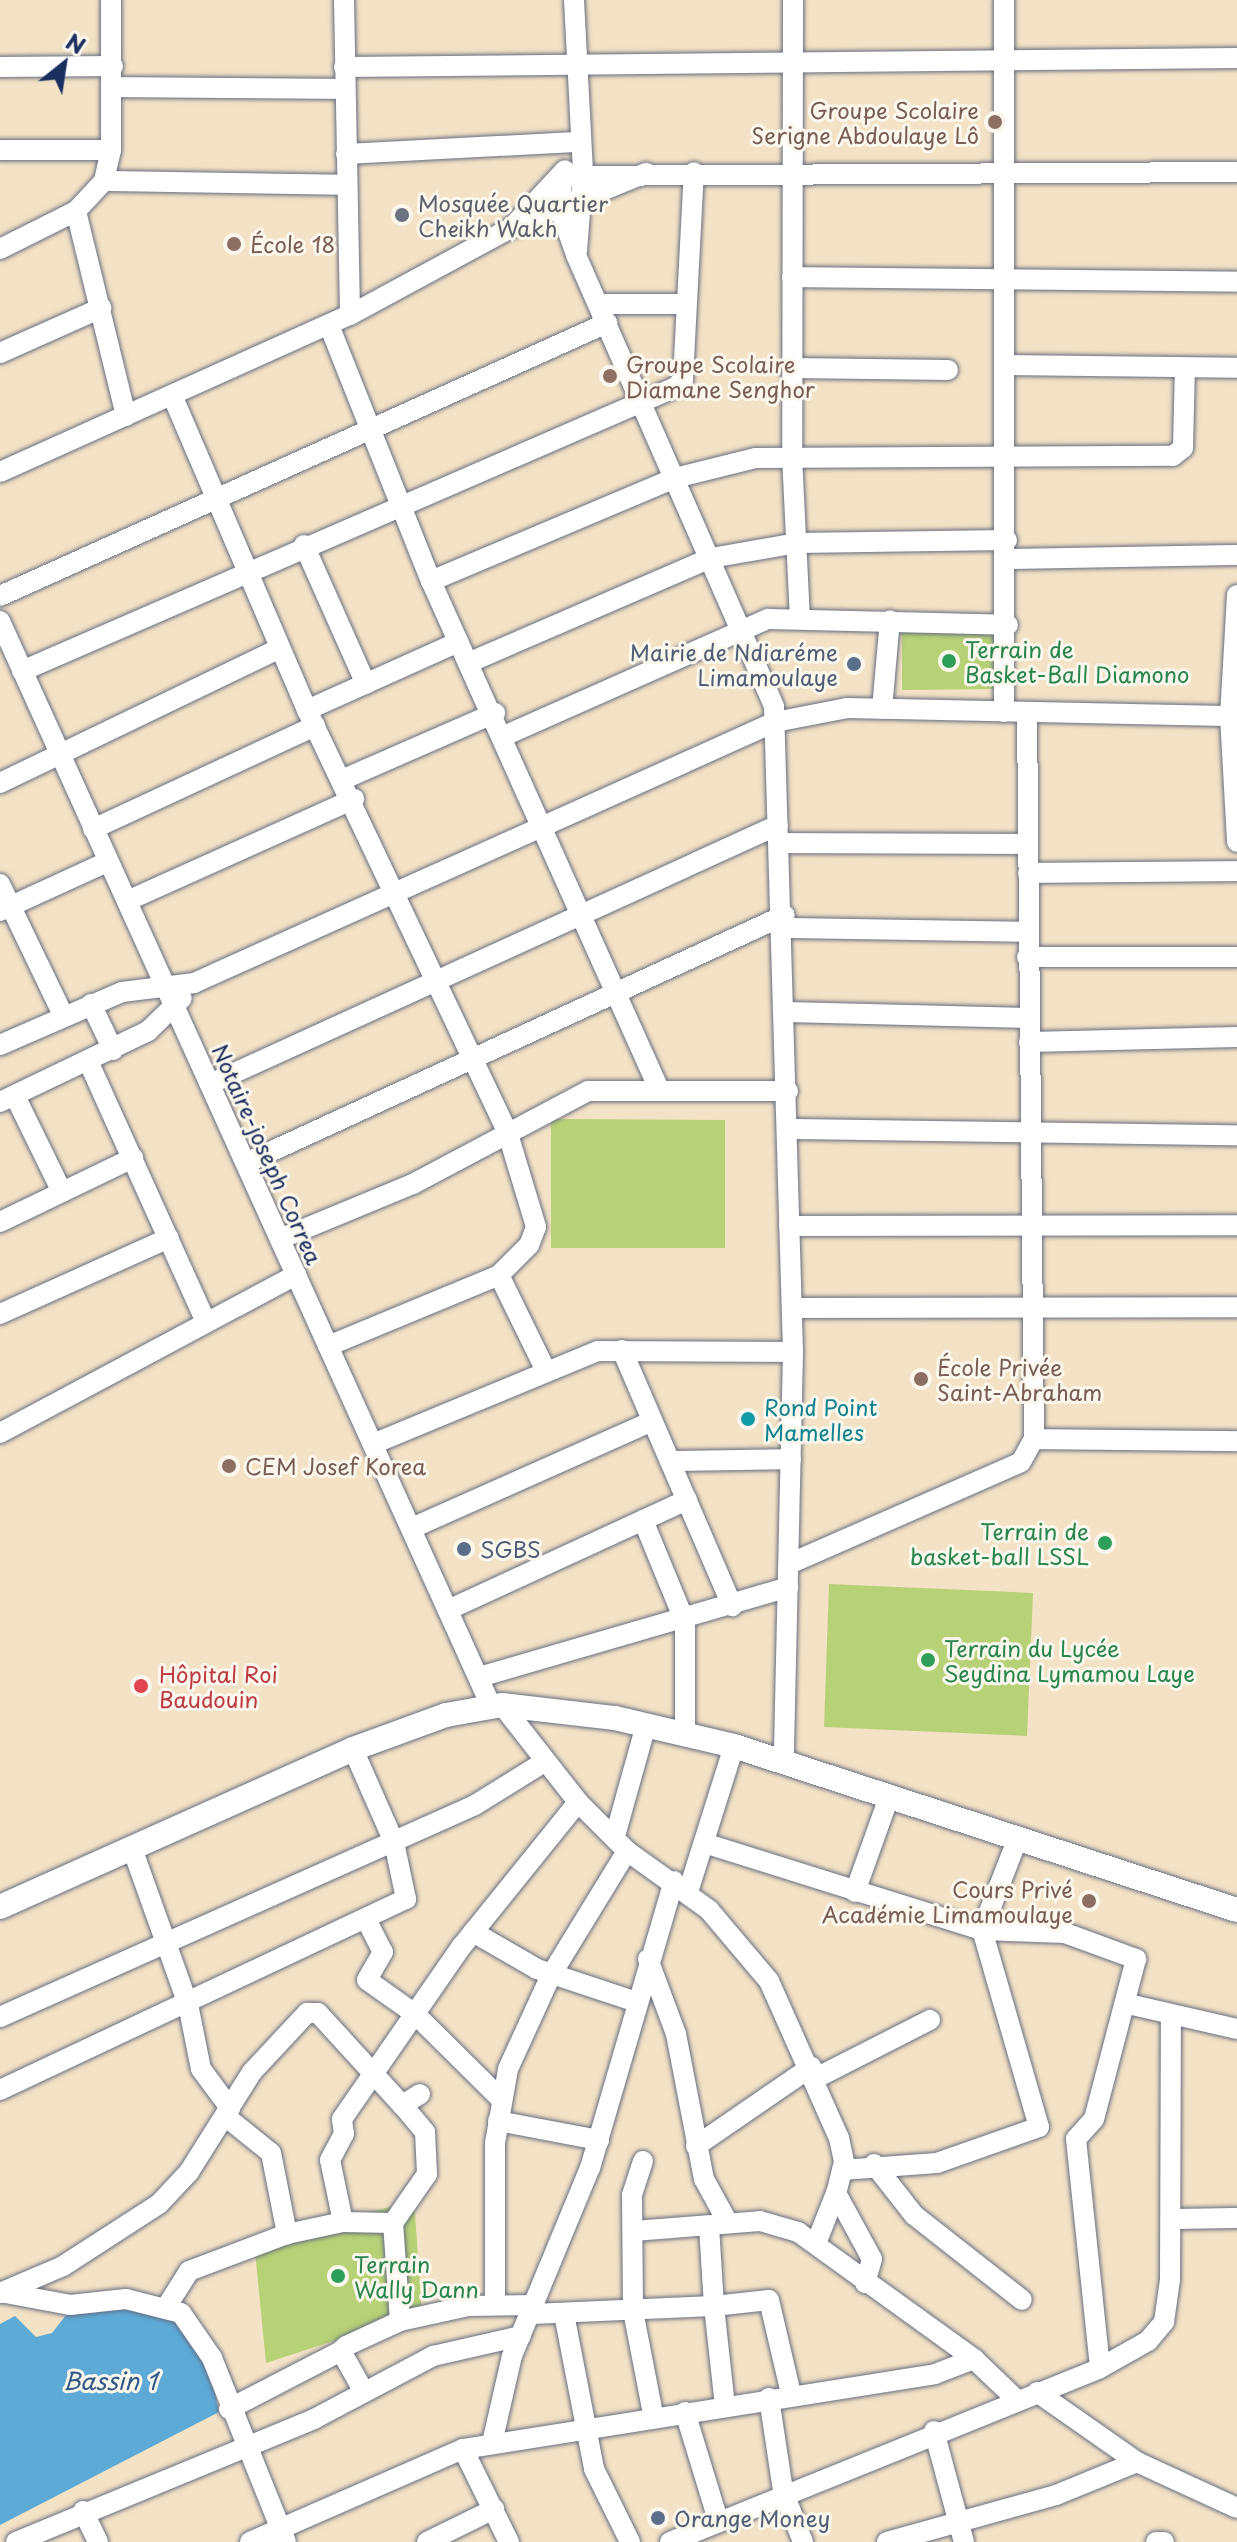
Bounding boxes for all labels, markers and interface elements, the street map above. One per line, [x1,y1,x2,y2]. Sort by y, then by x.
north arrow [24,24,104,104]
text: N [60,24,92,61]
place label: Groupe Scolaire Serigne Abdoulaye Lô [750,96,979,148]
marker: Groupe Scolaire Serigne Abdoulaye Lô [986,113,1004,131]
place label: Mosquée Quartier Cheikh Wakh [418,189,610,240]
marker: Mosquée Quartier Cheikh Wakh [393,206,411,224]
place label: École 18 [250,231,336,257]
marker: École 18 [225,235,243,253]
place label: Groupe Scolaire Diamane Senghor [626,350,815,402]
marker: Groupe Scolaire Diamane Senghor [601,367,619,385]
place label: Terrain de Basket-Ball Diamono [965,635,1189,686]
place label: Mairie de Ndiaréme Limamoulaye [628,638,838,690]
marker: Terrain de Basket-Ball Diamono [940,652,958,670]
marker: Mairie de Ndiaréme Limamoulaye [845,655,863,673]
street label: Notaire-joseph Correa [208,1041,328,1267]
place label: École Privée Saint-Abraham [937,1353,1102,1404]
marker: École Privée Saint-Abraham [912,1370,930,1388]
place label: Rond Point Mamelles [764,1393,878,1444]
marker: Rond Point Mamelles [739,1410,757,1428]
place label: CEM Josef Korea [245,1453,427,1479]
marker: CEM Josef Korea [220,1457,238,1475]
place label: Terrain de basket-ball LSSL [910,1517,1089,1568]
marker: Terrain de basket-ball LSSL [1096,1534,1114,1552]
place label: SGBS [480,1536,541,1562]
marker: SGBS [455,1540,473,1558]
place label: Terrain du Lycée Seydina Lymamou Laye [944,1634,1196,1686]
marker: Terrain du Lycée Seydina Lymamou Laye [919,1651,937,1669]
place label: Hôpital Roi Baudouin [159,1660,278,1712]
marker: Hôpital Roi Baudouin [130,1675,152,1697]
place label: Cours Privé Académie Limamoulaye [822,1875,1073,1926]
marker: Cours Privé Académie Limamoulaye [1080,1892,1098,1910]
place label: Terrain Wally Dann [354,2250,479,2302]
marker: Terrain Wally Dann [329,2267,347,2285]
water label: Bassin 1 [63,2367,157,2395]
place label: Orange Money [674,2505,830,2531]
marker: Orange Money [649,2509,667,2527]

